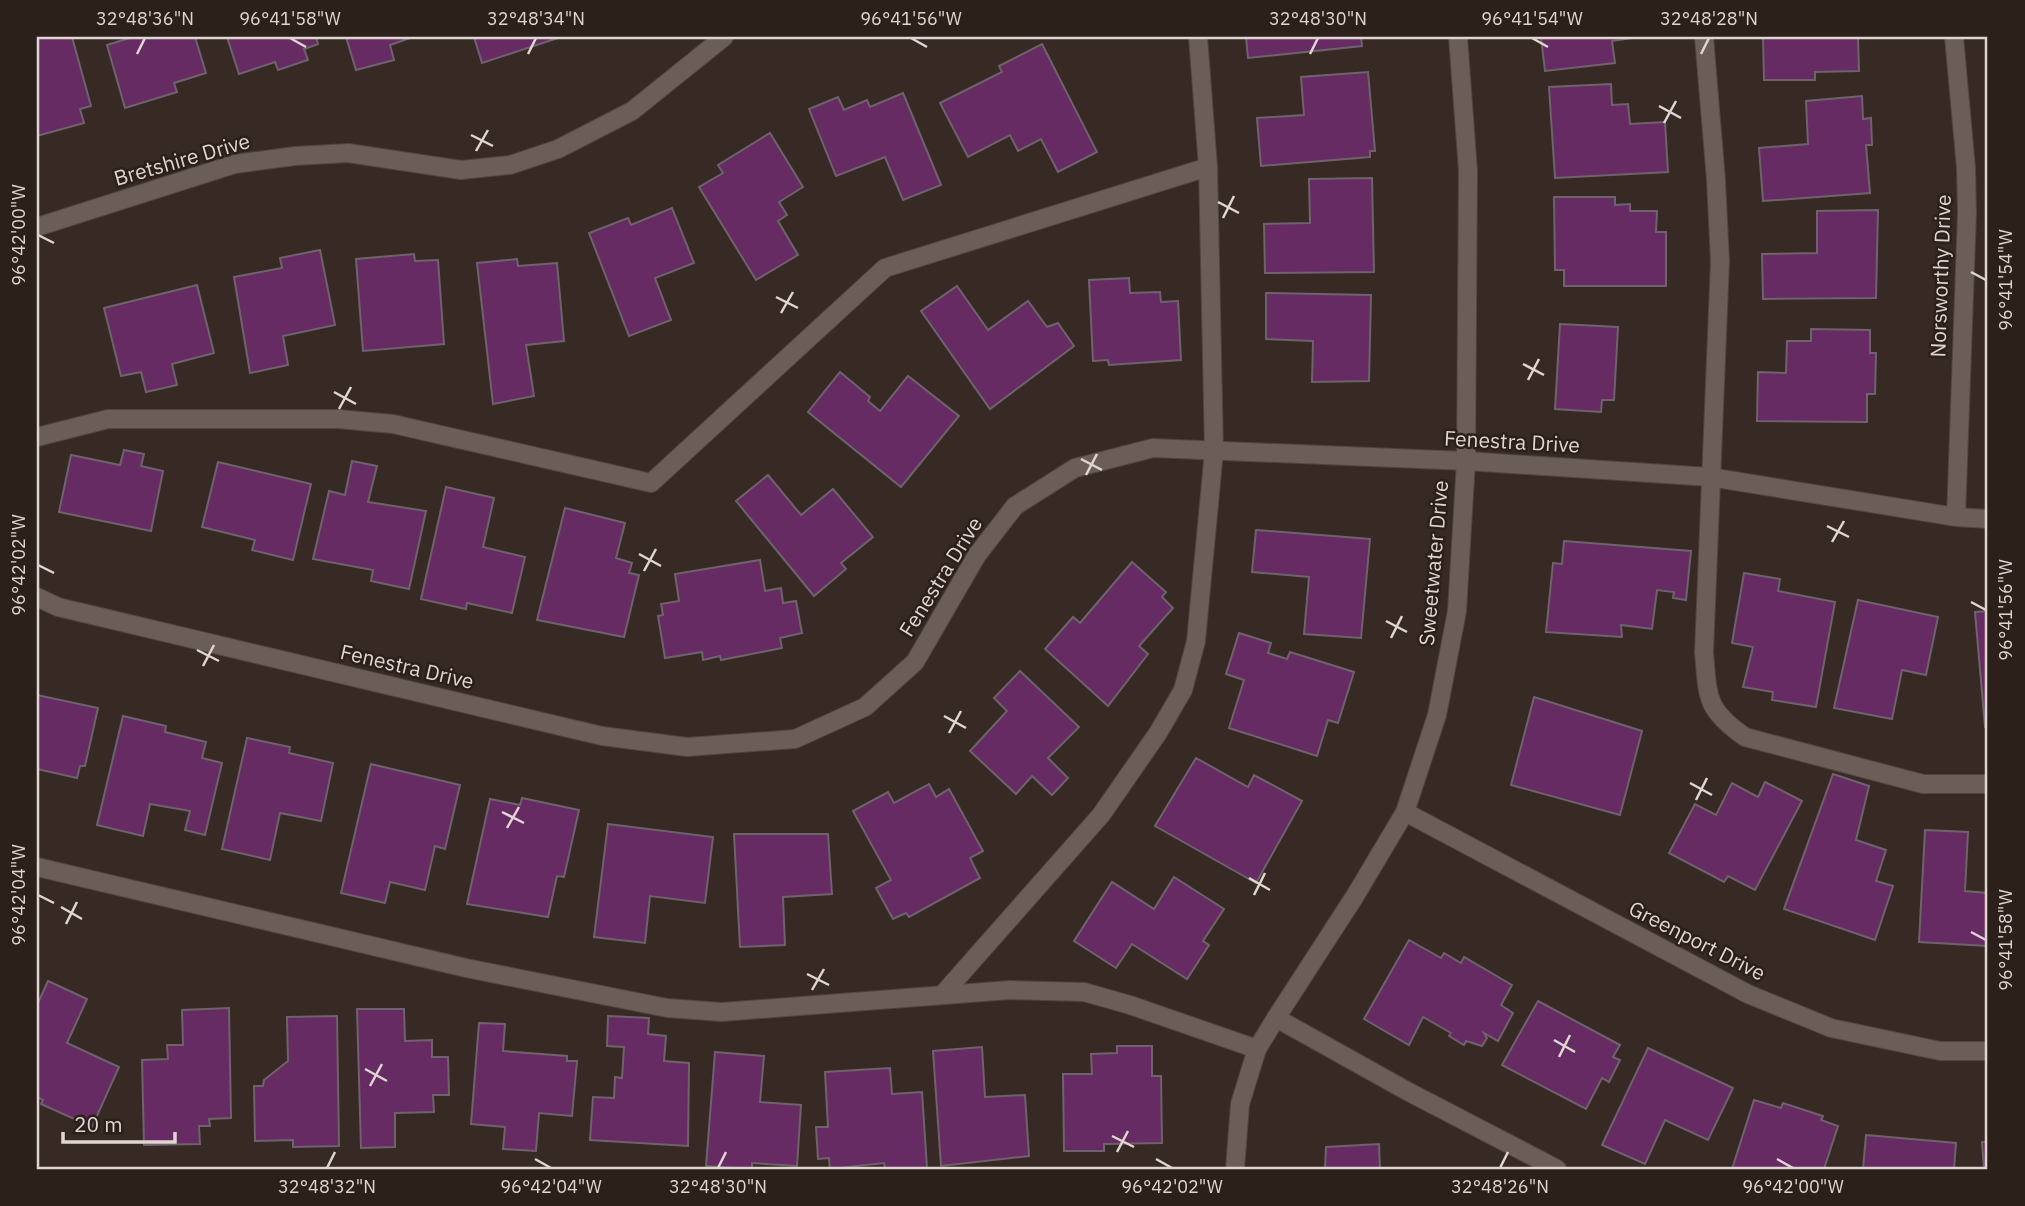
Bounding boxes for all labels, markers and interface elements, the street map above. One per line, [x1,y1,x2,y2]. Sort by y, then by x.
text: 32°48'36"N [96,7,194,30]
text: 96°41'58"W [239,7,341,30]
text: 32°48'34"N [487,7,585,30]
text: 96°41'56"W [860,7,962,30]
text: 32°48'30"N [1269,7,1367,30]
text: 96°41'54"W [1481,7,1583,30]
text: 32°48'28"N [1660,7,1758,30]
street label: Bretshire Drive [110,126,253,192]
text: 96°42'00"W [7,184,30,286]
street label: Norsworthy Drive [1923,194,1957,358]
text: 96°41'54"W [1994,229,2017,331]
street label: Fenestra Drive [1443,423,1581,459]
street label: Sweetwater Drive [1412,479,1454,647]
street label: Fenestra Drive [892,511,988,642]
text: 96°42'02"W [7,514,30,616]
text: 96°41'56"W [1994,559,2017,661]
street label: Fenestra Drive [338,637,477,695]
text: 96°42'04"W [7,844,30,946]
text: 96°41'58"W [1994,889,2017,991]
street label: Greenport Drive [1624,894,1771,987]
scale bar [63,1101,175,1145]
text: 20 m [74,1110,123,1138]
text: 32°48'32"N [278,1175,376,1198]
text: 96°42'04"W [500,1175,602,1198]
text: 32°48'30"N [669,1175,767,1198]
text: 96°42'02"W [1121,1175,1223,1198]
text: 32°48'26"N [1451,1175,1549,1198]
text: 96°42'00"W [1742,1175,1844,1198]

